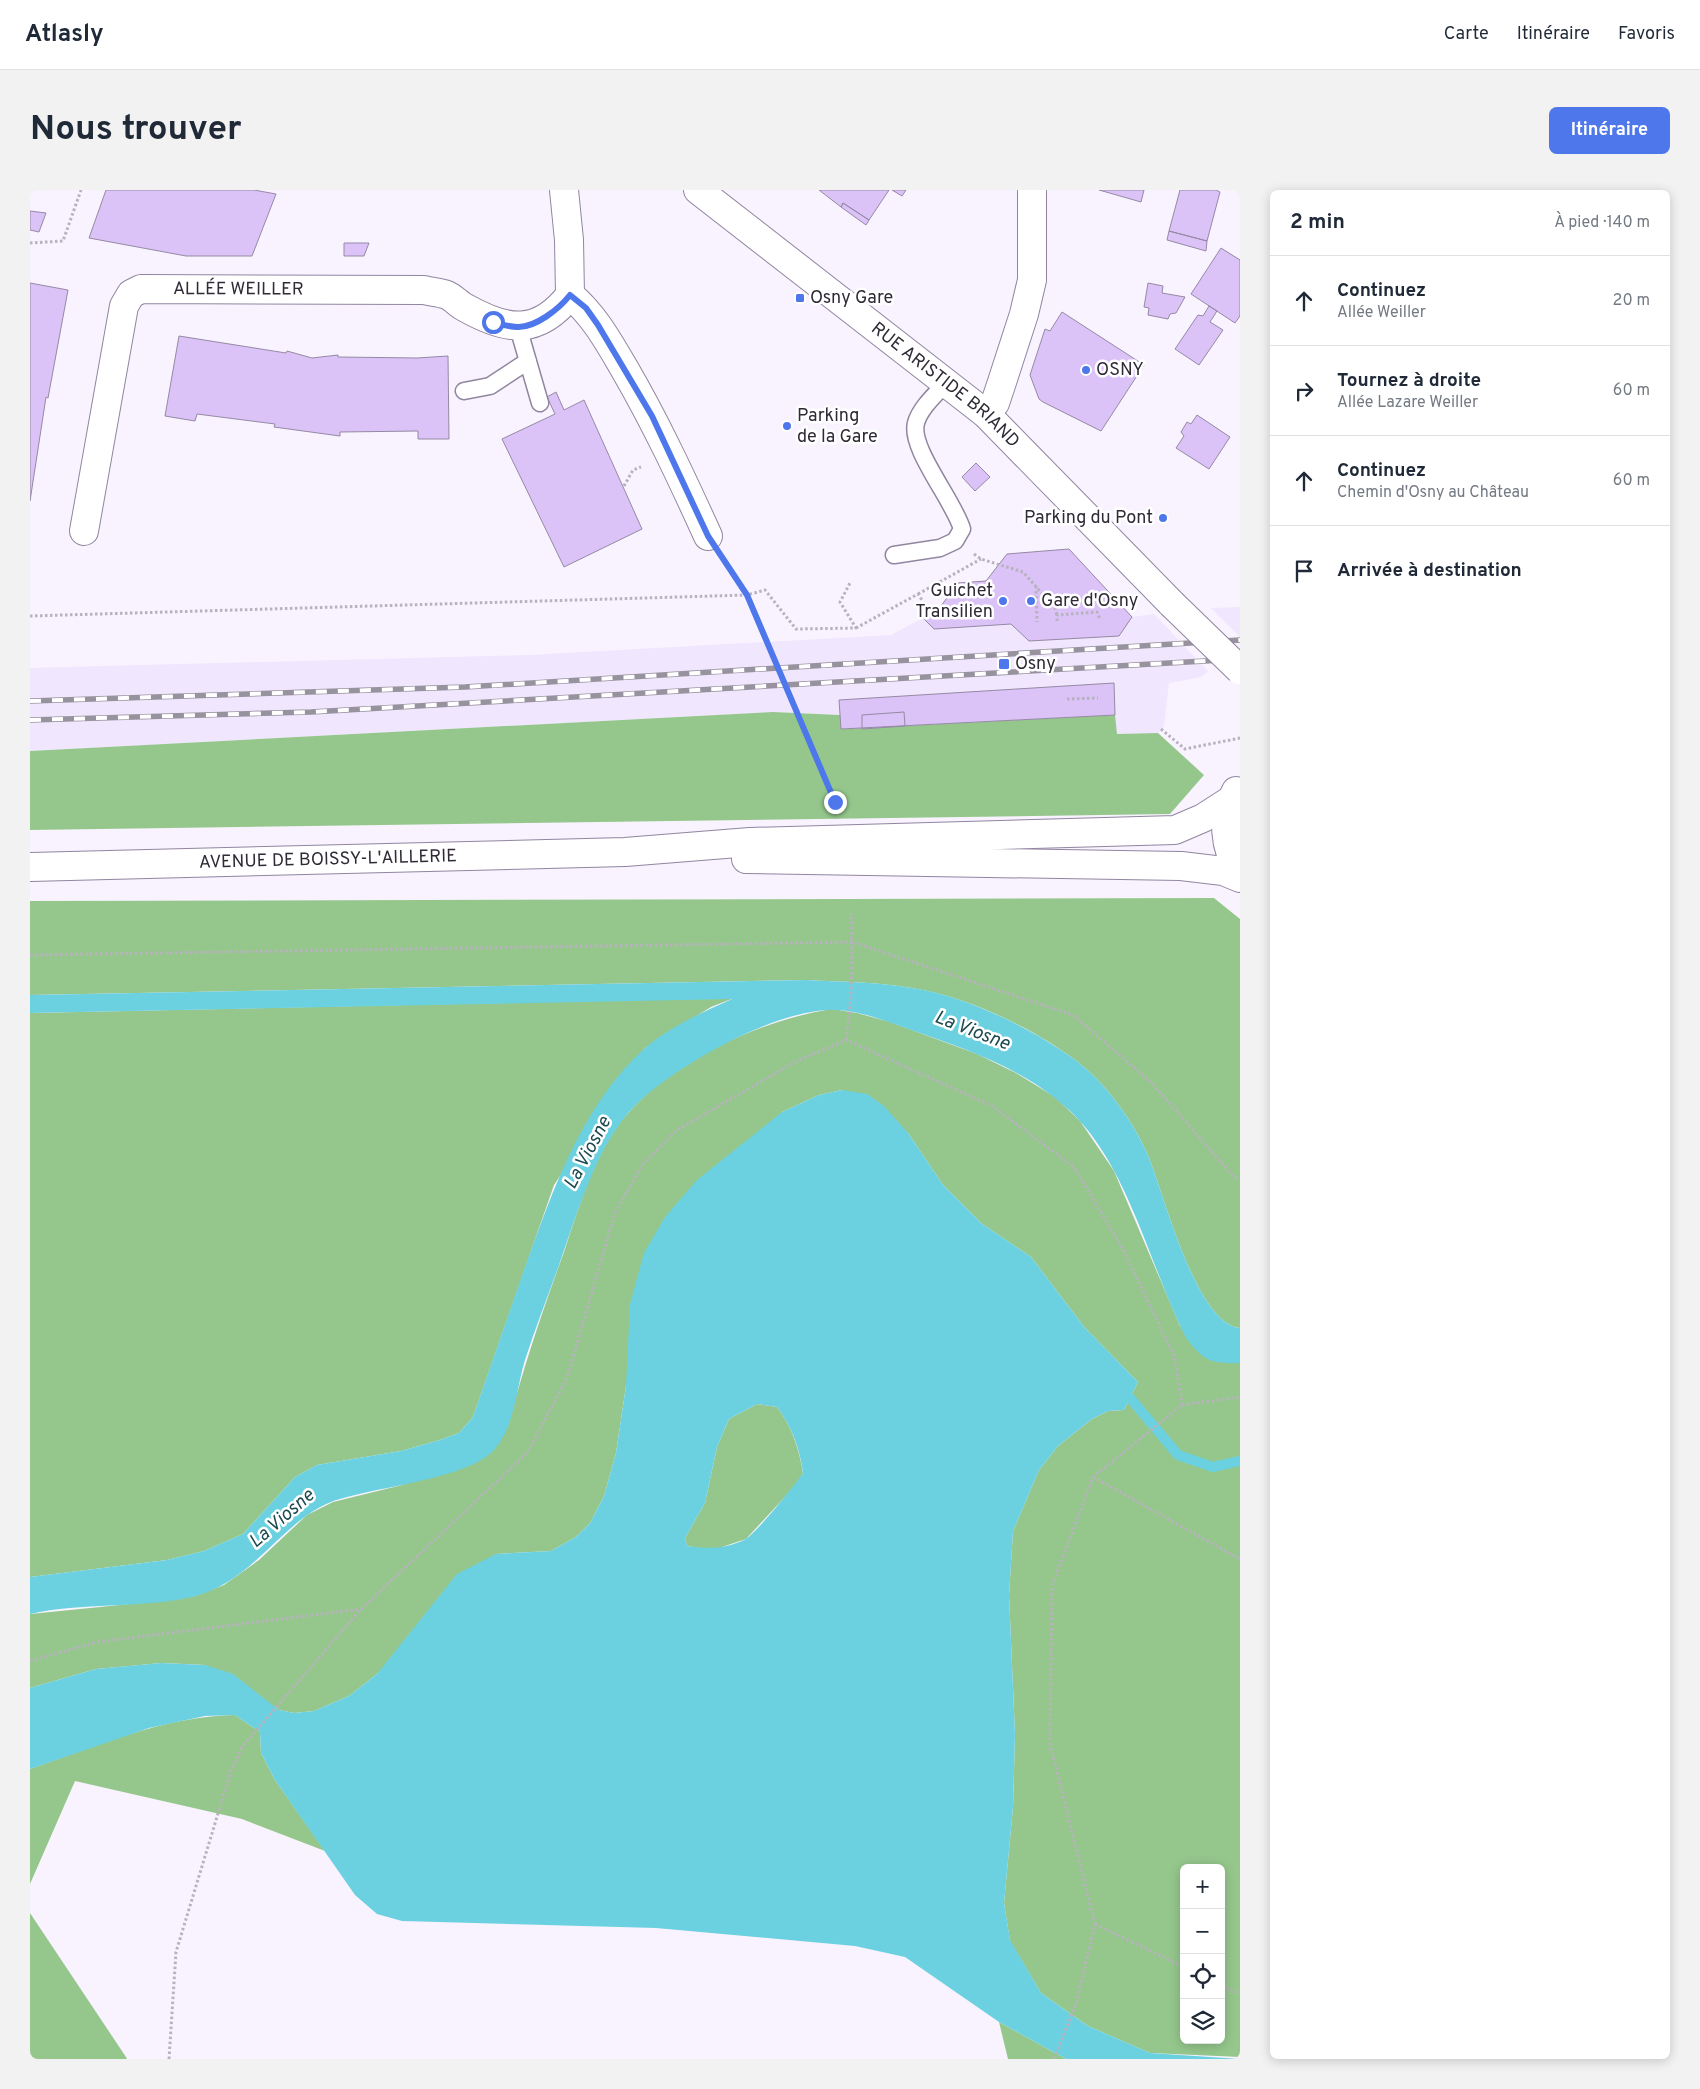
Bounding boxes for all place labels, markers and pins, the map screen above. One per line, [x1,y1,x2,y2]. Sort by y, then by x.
place label: Osny Gare [810,287,893,310]
marker: Osny Gare [794,292,806,304]
place label: OSNY [1096,359,1144,382]
marker: OSNY [1080,364,1092,376]
place label: Parking de la Gare [797,405,878,449]
marker: Parking de la Gare [781,420,793,432]
place label: Parking du Pont [1024,507,1153,530]
marker: Parking du Pont [1157,512,1169,524]
place label: Guichet Transilien [915,580,993,624]
place label: Gare d'Osny [1041,590,1138,613]
marker: Guichet Transilien [997,595,1009,607]
marker: Gare d'Osny [1025,595,1037,607]
place label: Osny [1015,653,1056,676]
marker: Osny [997,657,1011,671]

